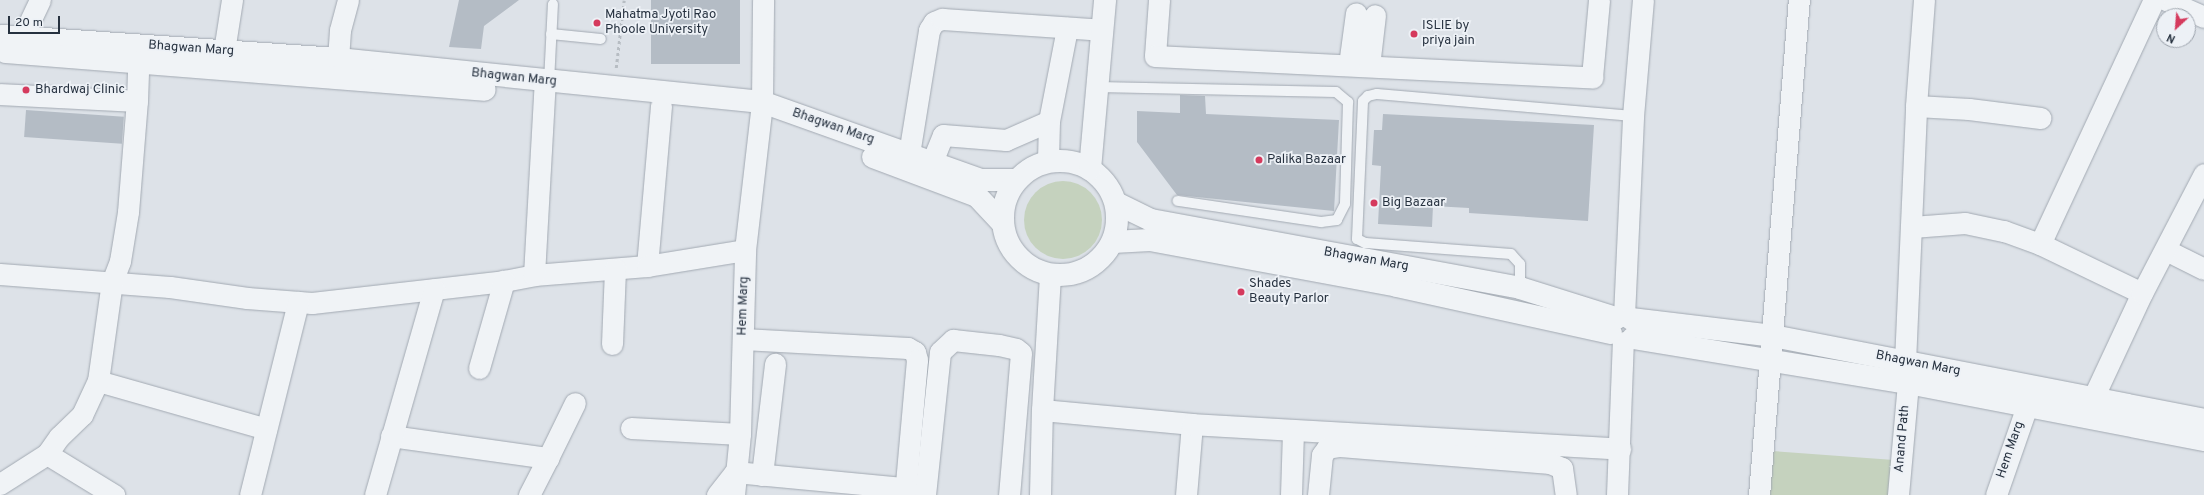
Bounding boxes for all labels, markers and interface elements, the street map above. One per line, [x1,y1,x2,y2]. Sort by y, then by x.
scale bar [10,8,62,34]
place label: Mahatma Jyoti Rao Phoole University [605,8,716,39]
north arrow [2156,8,2196,48]
text: 20 m [15,15,43,31]
marker: Mahatma Jyoti Rao Phoole University [592,18,602,28]
place label: ISLIE by priya jain [1422,19,1475,50]
marker: ISLIE by priya jain [1409,29,1419,39]
text: N [2165,30,2178,46]
street label: Bhagwan Marg [148,38,234,60]
street label: Bhagwan Marg [470,66,558,90]
place label: Bhardwaj Clinic [35,82,125,98]
marker: Bhardwaj Clinic [20,84,32,96]
street label: Bhagwan Marg [790,106,876,148]
place label: Palika Bazaar [1267,152,1346,168]
marker: Palika Bazaar [1254,155,1264,165]
place label: Big Bazaar [1382,195,1445,211]
marker: Big Bazaar [1369,198,1379,208]
street label: Bhagwan Marg [1322,245,1410,275]
street label: Hem Marg [735,276,753,336]
place label: Shades Beauty Parlor [1249,277,1329,308]
marker: Shades Beauty Parlor [1236,287,1246,297]
street label: Bhagwan Marg [1874,348,1962,380]
street label: Anand Path [1892,405,1914,473]
street label: Hem Marg [1994,419,2028,481]

